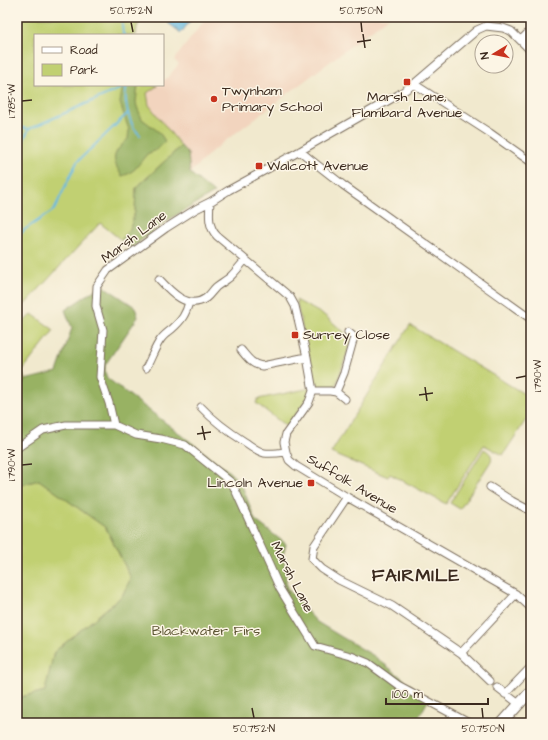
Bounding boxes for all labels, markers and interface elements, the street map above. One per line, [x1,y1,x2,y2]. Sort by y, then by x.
text: 50.752°N [110,4,152,18]
text: 50.750°N [340,4,382,18]
legend [34,34,164,86]
north arrow [474,34,514,74]
text: Road [70,42,98,59]
text: N [477,51,493,60]
text: Park [70,62,98,79]
marker: Marsh Lane, Flambard Avenue [402,77,412,87]
place label: Twynham Primary School [222,81,323,117]
text: 1.785°W [5,83,19,118]
place label: Marsh Lane, Flambard Avenue [352,87,463,123]
marker: Twynham Primary School [209,94,219,104]
place label: Walcott Avenue [267,156,369,176]
marker: Walcott Avenue [254,161,264,171]
street label: Marsh Lane [97,205,171,268]
place label: Surrey Close [303,325,390,345]
marker: Surrey Close [290,330,300,340]
text: 1.790°W [531,359,545,392]
text: 1.790°W [5,448,19,481]
street label: Suffolk Avenue [303,449,401,519]
place label: Lincoln Avenue [207,473,303,493]
marker: Lincoln Avenue [306,478,316,488]
street label: Marsh Lane [266,538,319,616]
district label: FAIRMILE [372,563,460,588]
park label: Blackwater Firs [152,621,260,641]
scale bar [386,680,488,706]
text: 100 m [392,686,423,703]
text: 50.752°N [233,722,275,736]
text: 50.750°N [462,722,504,736]

